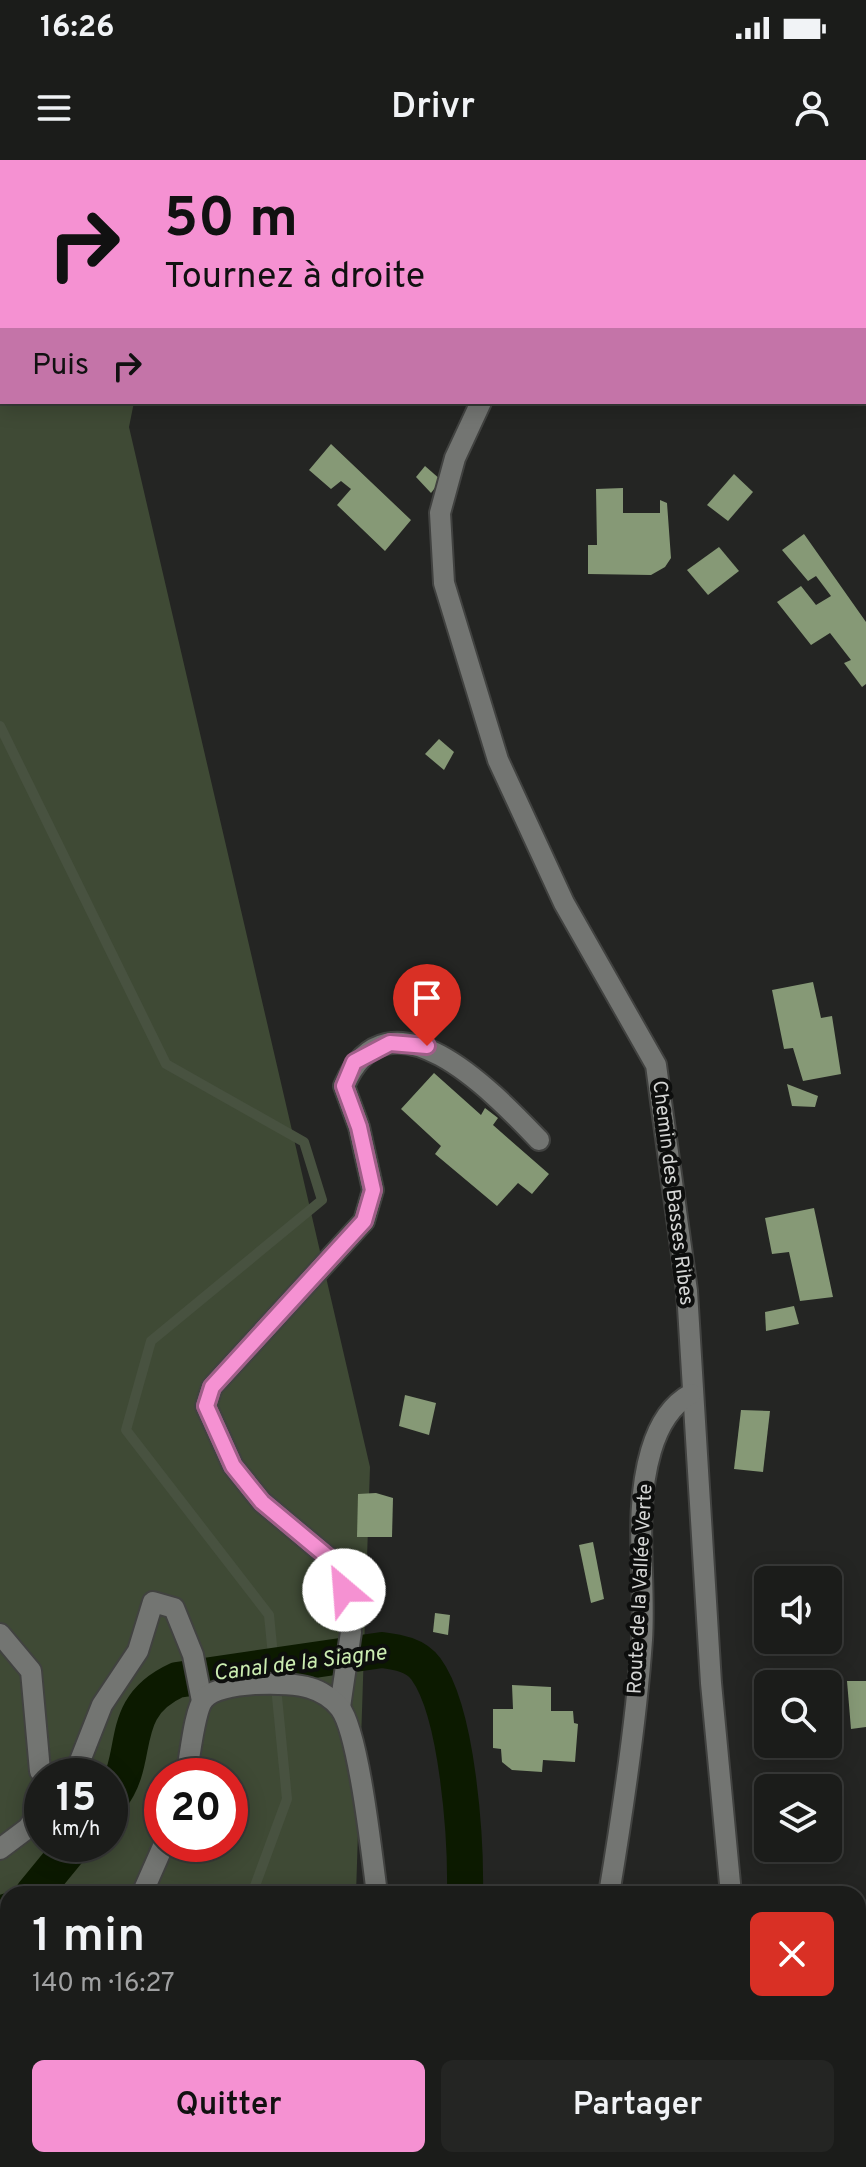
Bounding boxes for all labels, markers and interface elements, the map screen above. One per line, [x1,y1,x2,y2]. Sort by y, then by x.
text: 16:26 [40,10,115,47]
text: Drivr [391,85,475,131]
icon: menu [32,86,76,130]
icon: person [790,86,834,130]
text: 50 m [164,186,298,256]
icon: right [32,192,136,296]
text: Tournez à droite [164,255,425,301]
icon: right [105,344,149,388]
text: Puis [32,348,89,385]
pin [393,964,461,1046]
icon: arrive [405,976,449,1020]
street label: Chemin des Basses Ribes [645,1079,699,1307]
street label: Route de la Vallée Verte [623,1483,659,1695]
position arrow [302,1548,386,1632]
map controls [754,1566,842,1862]
button: sound [754,1566,842,1654]
water label: Canal de la Siagne [212,1640,389,1688]
button: search [754,1670,842,1758]
speed limit sign: 20 [144,1758,248,1862]
button: layers [754,1774,842,1862]
text: 15 [56,1775,96,1825]
text: km/h [52,1817,100,1843]
text: 1 min [32,1908,145,1968]
button: close [750,1912,834,1996]
text: 140 m · 16:27 [32,1968,175,2001]
button: Quitter [32,2060,425,2152]
button: Partager [441,2060,834,2152]

